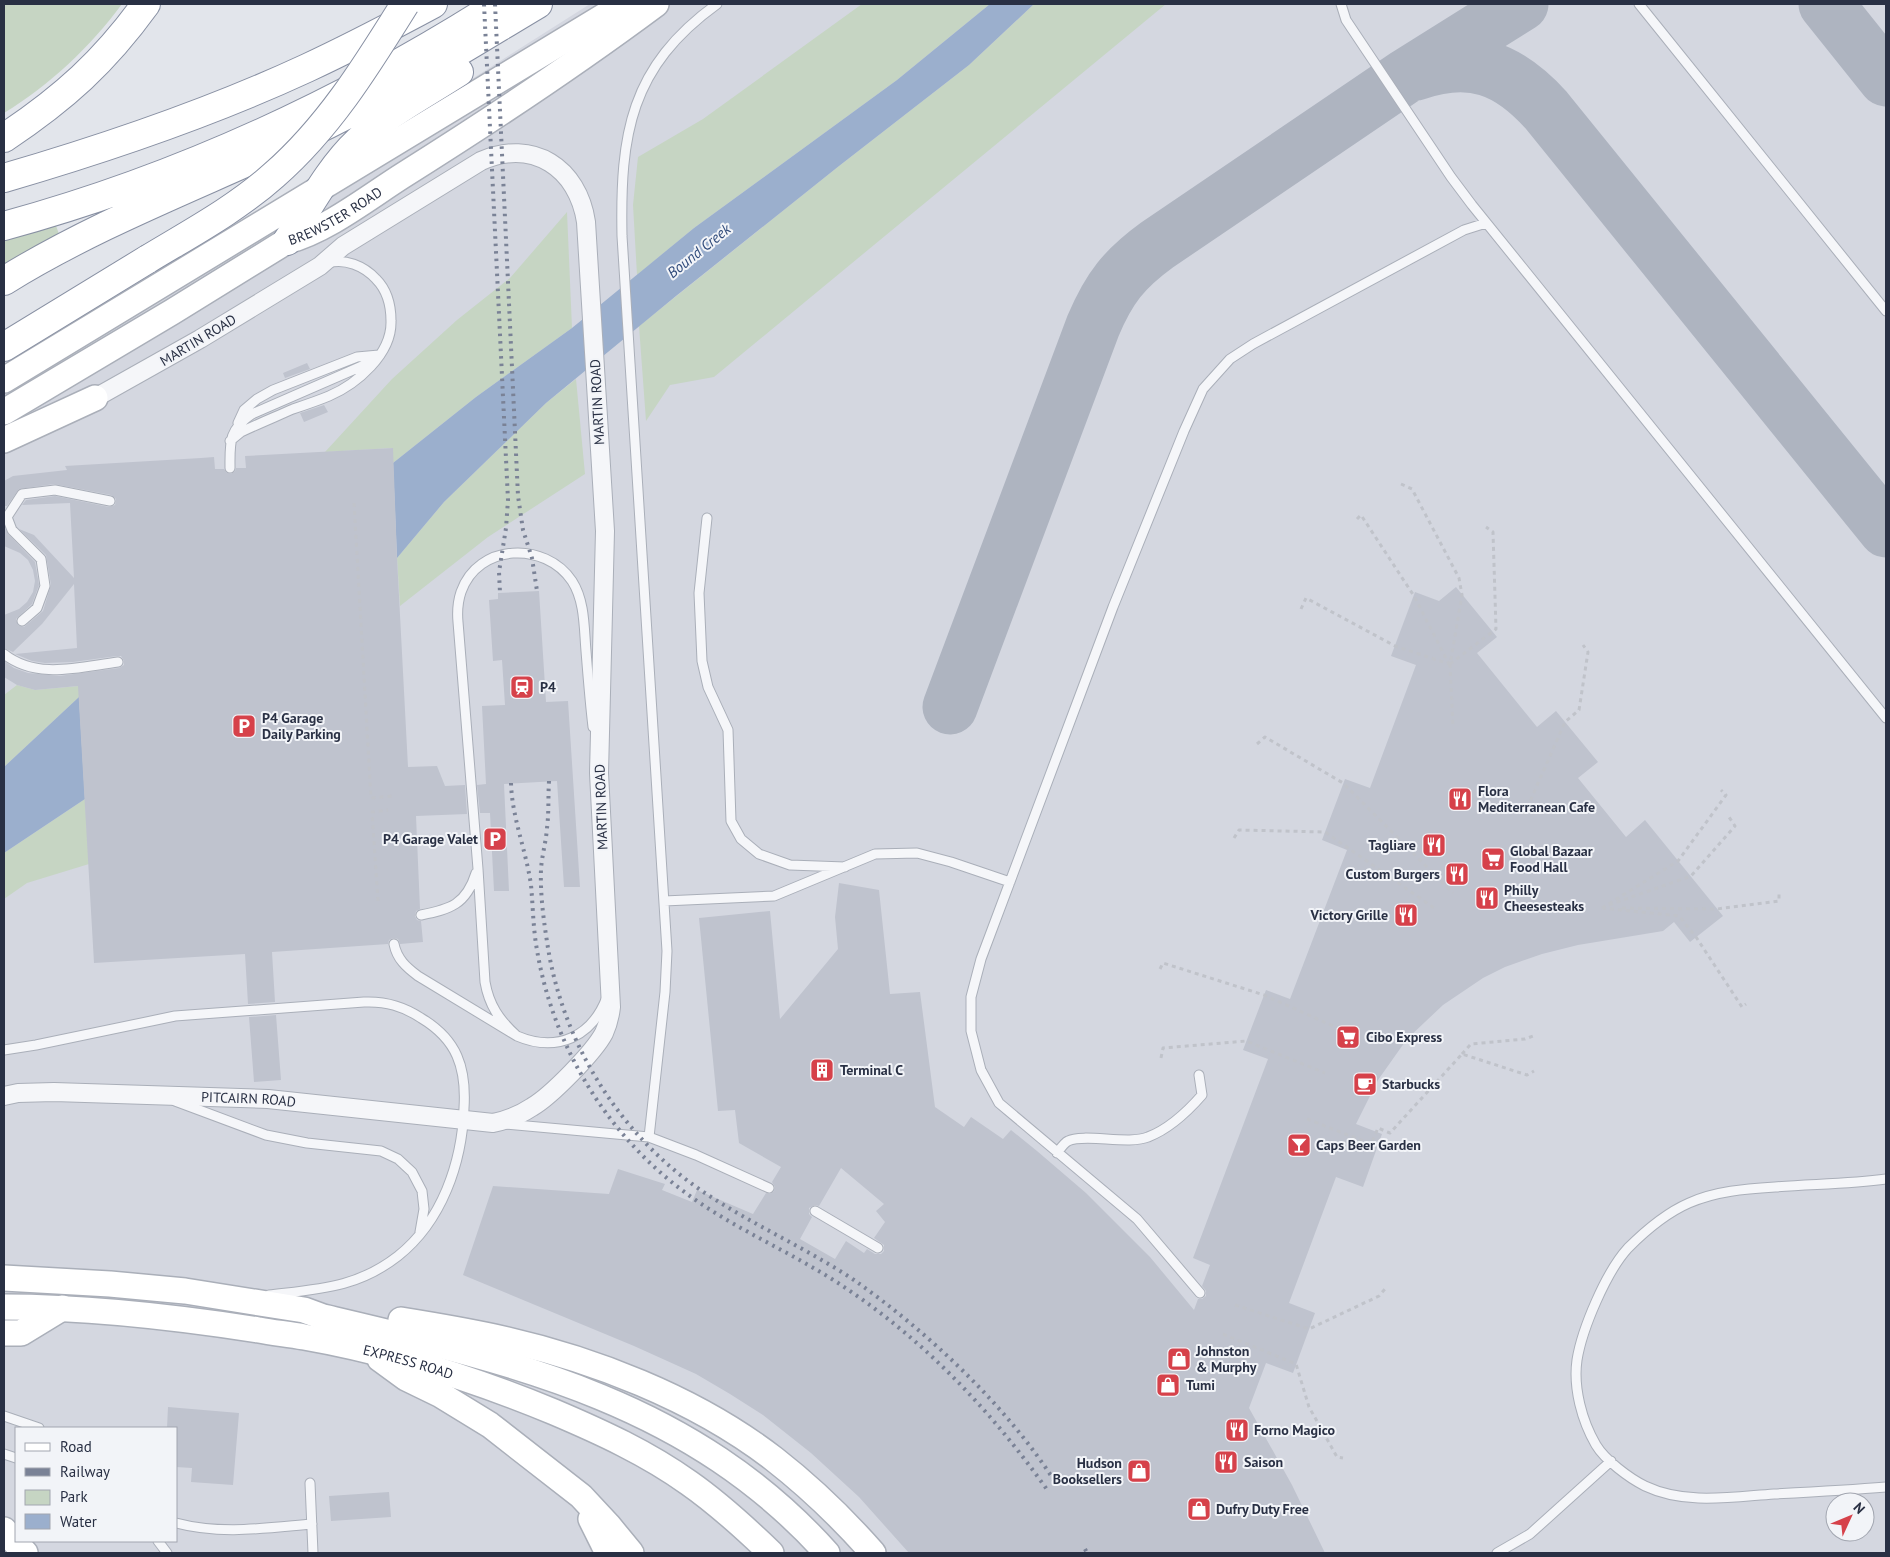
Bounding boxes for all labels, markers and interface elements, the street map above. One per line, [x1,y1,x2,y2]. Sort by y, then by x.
street label: BREWSTER ROAD [286,183,385,249]
water label: Bound Creek [663,218,735,282]
street label: MARTIN ROAD [156,310,240,370]
street label: MARTIN ROAD [586,359,608,445]
station icon: P4 [509,674,535,700]
place label: P4 [540,678,556,696]
place label: P4 Garage Daily Parking [262,709,341,743]
parking icon: P4 Garage Daily Parking [231,713,257,739]
street label: MARTIN ROAD [591,764,611,850]
place label: Flora Mediterranean Cafe [1478,782,1595,816]
restaurant icon: Flora Mediterranean Cafe [1447,786,1473,812]
parking icon: P4 Garage Valet [482,826,508,852]
place label: P4 Garage Valet [383,830,478,848]
restaurant icon: Tagliare [1421,832,1447,858]
place label: Tagliare [1368,836,1416,854]
place label: Global Bazaar Food Hall [1510,842,1593,876]
supermarket icon: Global Bazaar Food Hall [1480,846,1506,872]
restaurant icon: Custom Burgers [1444,861,1470,887]
place label: Custom Burgers [1346,865,1440,883]
place label: Philly Cheesesteaks [1504,881,1584,915]
restaurant icon: Philly Cheesesteaks [1474,885,1500,911]
restaurant icon: Victory Grille [1393,902,1419,928]
place label: Victory Grille [1309,906,1388,924]
supermarket icon: Cibo Express [1335,1024,1361,1050]
place label: Cibo Express [1366,1028,1442,1046]
building icon: Terminal C [809,1057,835,1083]
place label: Terminal C [840,1061,903,1079]
cafe icon: Starbucks [1352,1071,1378,1097]
place label: Starbucks [1382,1075,1440,1093]
street label: PITCAIRN ROAD [201,1088,297,1111]
bar icon: Caps Beer Garden [1286,1132,1312,1158]
place label: Caps Beer Garden [1316,1136,1421,1154]
street label: EXPRESS ROAD [361,1341,456,1383]
place label: Johnston & Murphy [1195,1342,1257,1376]
shop icon: Johnston & Murphy [1166,1346,1192,1372]
shop icon: Tumi [1155,1372,1181,1398]
place label: Tumi [1186,1376,1215,1394]
restaurant icon: Forno Magico [1224,1417,1250,1443]
place label: Forno Magico [1254,1421,1335,1439]
legend [15,1427,178,1542]
text: Road [60,1437,92,1456]
restaurant icon: Saison [1213,1449,1239,1475]
place label: Saison [1244,1453,1283,1471]
place label: Hudson Booksellers [1053,1454,1122,1488]
shop icon: Hudson Booksellers [1126,1458,1152,1484]
text: Railway [60,1462,110,1481]
text: Park [60,1487,88,1506]
north arrow [1825,1492,1875,1542]
shop icon: Dufry Duty Free [1186,1496,1212,1522]
text: N [1850,1498,1869,1518]
place label: Dufry Duty Free [1216,1500,1309,1518]
text: Water [60,1512,97,1531]

